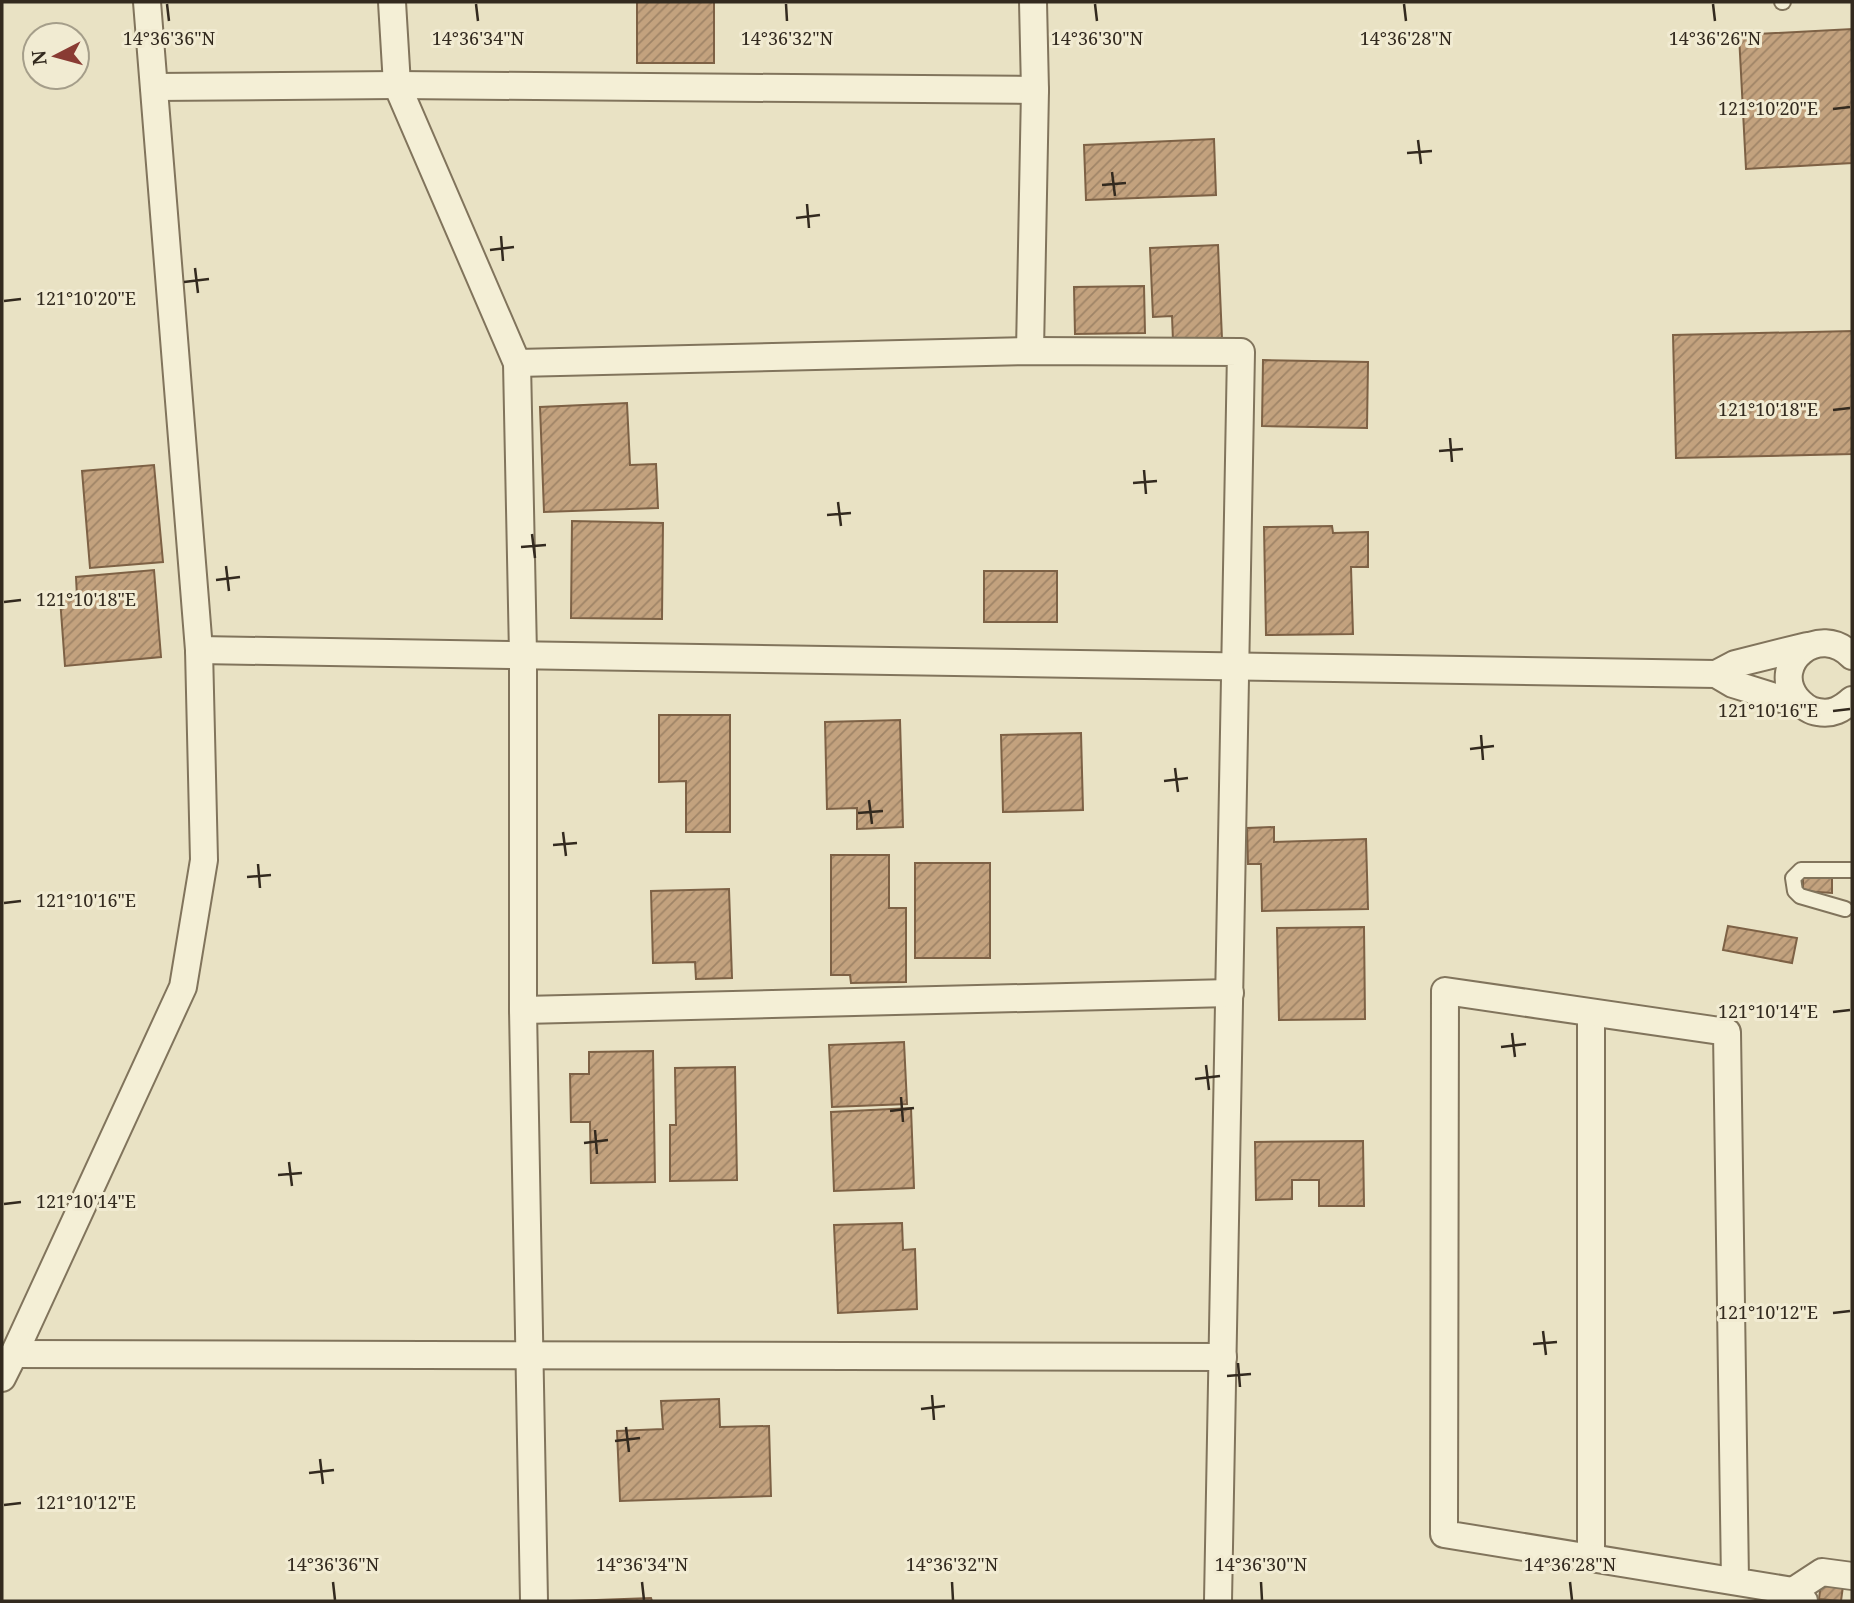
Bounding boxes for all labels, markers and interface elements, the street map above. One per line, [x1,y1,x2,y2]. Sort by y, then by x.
north arrow [21,21,91,91]
text: 14°36'36"N [123,26,216,50]
text: 14°36'34"N [432,26,525,50]
text: 14°36'32"N [741,26,834,50]
text: 14°36'30"N [1051,26,1144,50]
text: 14°36'28"N [1360,26,1453,50]
text: 14°36'26"N [1669,26,1762,50]
text: N [25,49,53,67]
text: 121°10'20"E [1718,96,1818,120]
text: 121°10'20"E [36,286,136,310]
text: 121°10'18"E [1718,397,1818,421]
text: 121°10'18"E [36,587,136,611]
text: 121°10'16"E [1718,698,1818,722]
text: 121°10'16"E [36,888,136,912]
text: 121°10'14"E [1718,999,1818,1023]
text: 121°10'14"E [36,1189,136,1213]
text: 121°10'12"E [1718,1300,1818,1324]
text: 121°10'12"E [36,1490,136,1514]
text: 14°36'36"N [287,1552,380,1576]
text: 14°36'34"N [596,1552,689,1576]
text: 14°36'32"N [906,1552,999,1576]
text: 14°36'30"N [1215,1552,1308,1576]
text: 14°36'28"N [1524,1552,1617,1576]

